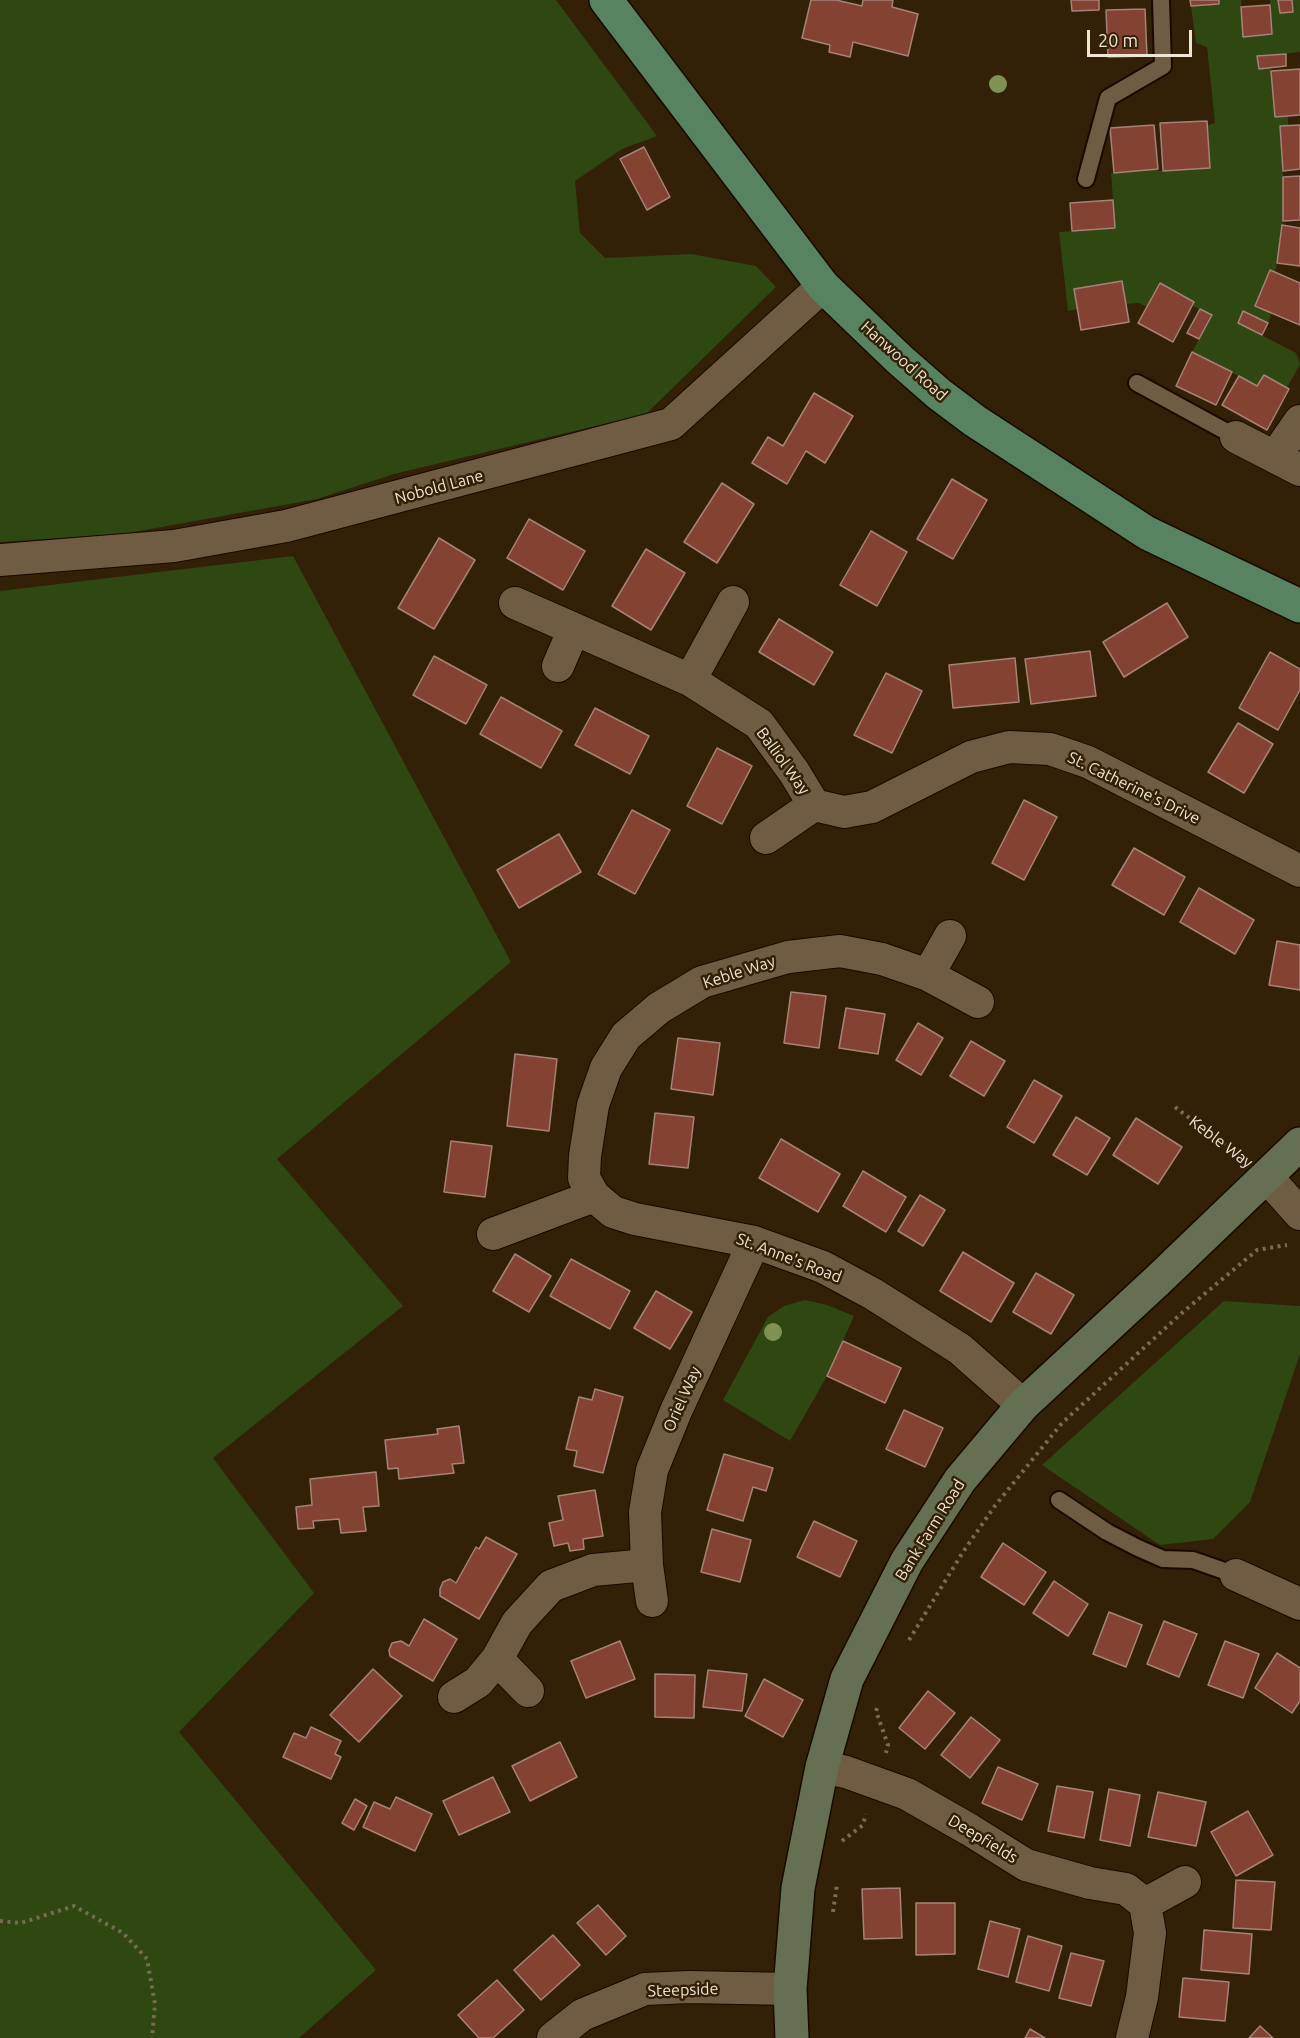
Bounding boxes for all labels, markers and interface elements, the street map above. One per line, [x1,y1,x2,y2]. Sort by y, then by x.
scale bar [1090,18,1195,56]
text: 20 m [1098,30,1138,50]
street label: Hanwood Road [857,317,951,405]
street label: Nobold Lane [393,466,485,508]
street label: Balliol Way [752,724,814,798]
street label: St. Catherine's Drive [1065,748,1203,828]
street label: Keble Way [700,951,778,993]
street label: Keble Way [1185,1112,1257,1172]
street label: St. Anne's Road [734,1229,844,1287]
street label: Oriel Way [659,1363,705,1435]
street label: Bank Farm Road [891,1476,969,1584]
street label: Deepfields [945,1811,1021,1867]
street label: Steepside [647,1979,719,2001]

